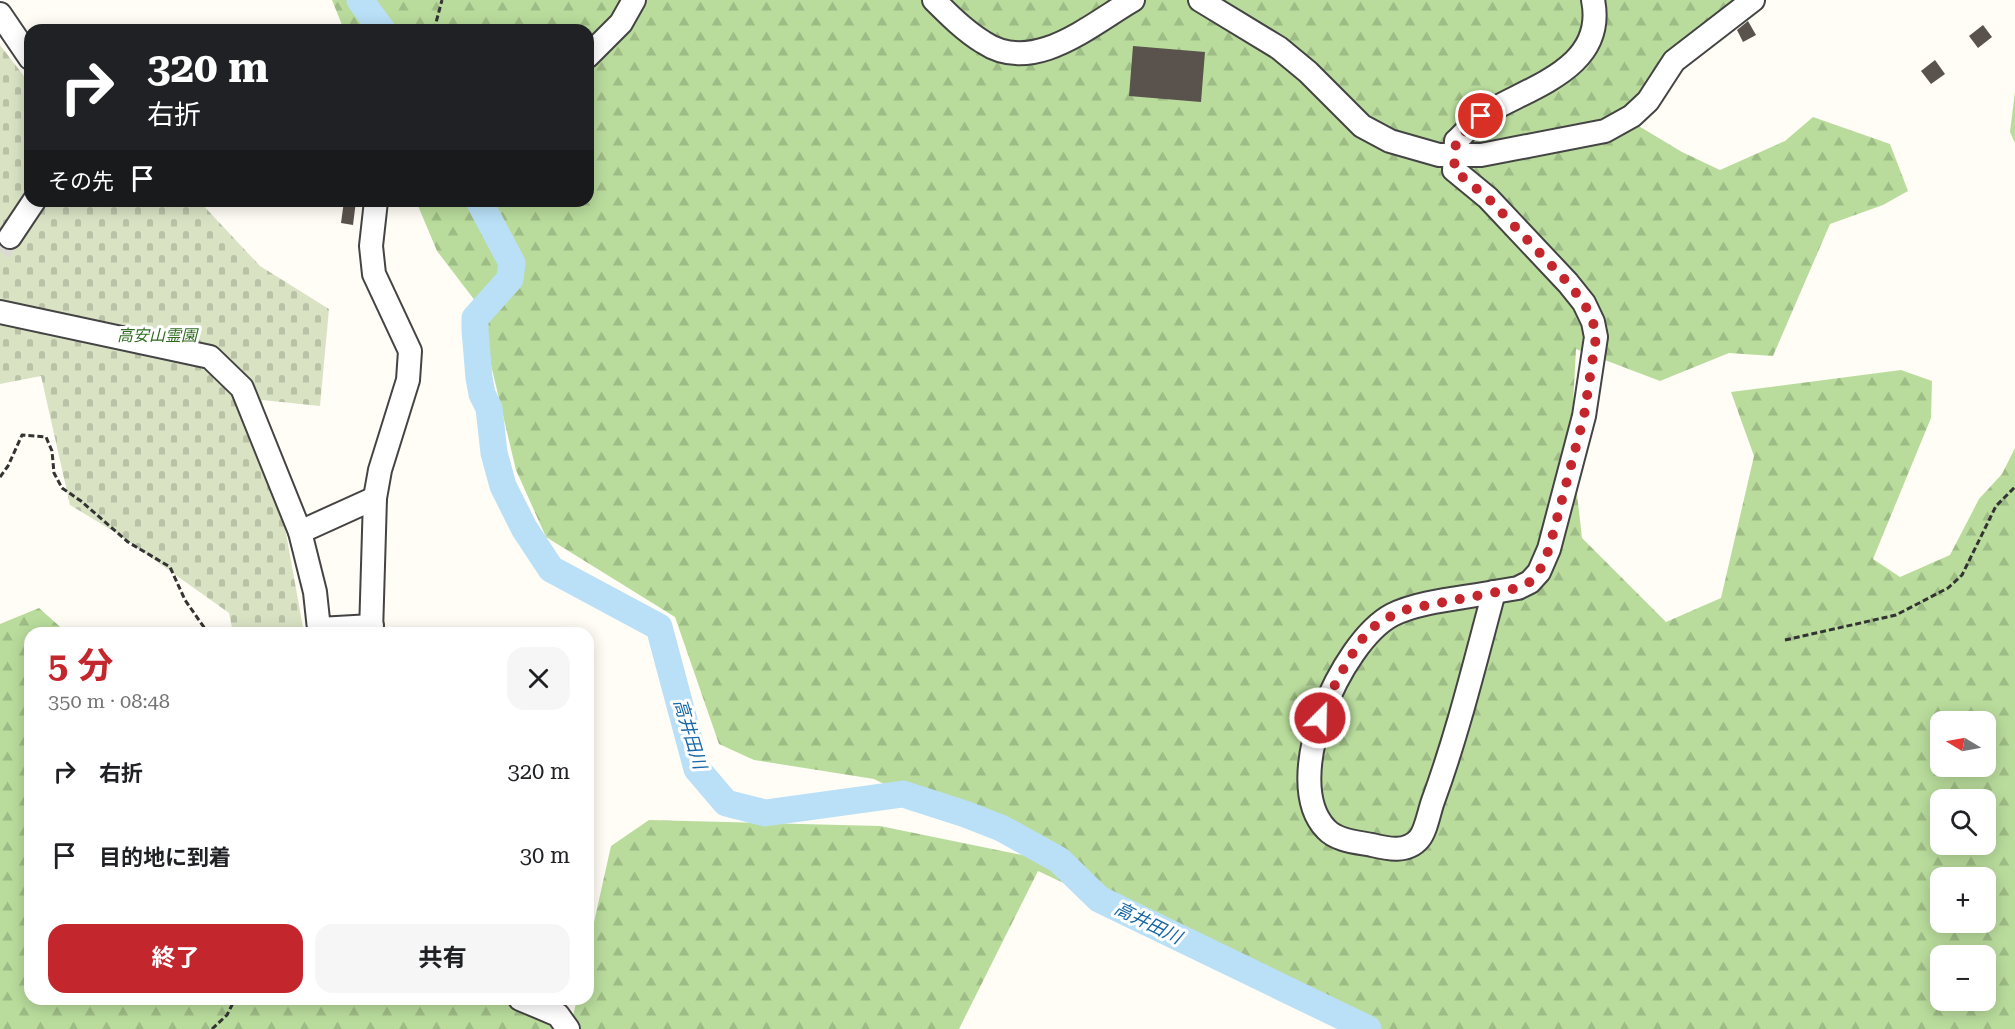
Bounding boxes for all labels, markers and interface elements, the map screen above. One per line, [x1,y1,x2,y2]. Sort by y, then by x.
text: 320 m [147,43,269,92]
icon: right [48,48,126,126]
pin [1455,90,1506,141]
text: 右折 [147,99,201,131]
icon: arrive [1464,99,1497,132]
icon: arrive [126,162,159,195]
text: その先 [48,169,114,194]
park label: 高安山霊園 [117,326,199,345]
text: 5 分 [48,645,113,687]
button: close [507,647,570,710]
position arrow [1288,686,1352,750]
text: 350 m · 08:48 [48,689,170,713]
water label: 高井田川 [670,696,712,773]
north arrow [1930,711,1996,777]
map controls [1930,711,1996,1011]
icon: right [48,755,81,788]
text: 320 m [507,759,570,784]
text: 右折 [99,761,143,786]
button: search [1930,789,1996,855]
icon: arrive [48,839,81,872]
text: 30 m [520,843,570,868]
text: 目的地に到着 [99,845,231,870]
button: + [1930,867,1996,933]
water label: 高井田川 [1111,897,1187,949]
button: 終了 [48,924,303,993]
button: 共有 [315,924,570,993]
button: − [1930,945,1996,1011]

